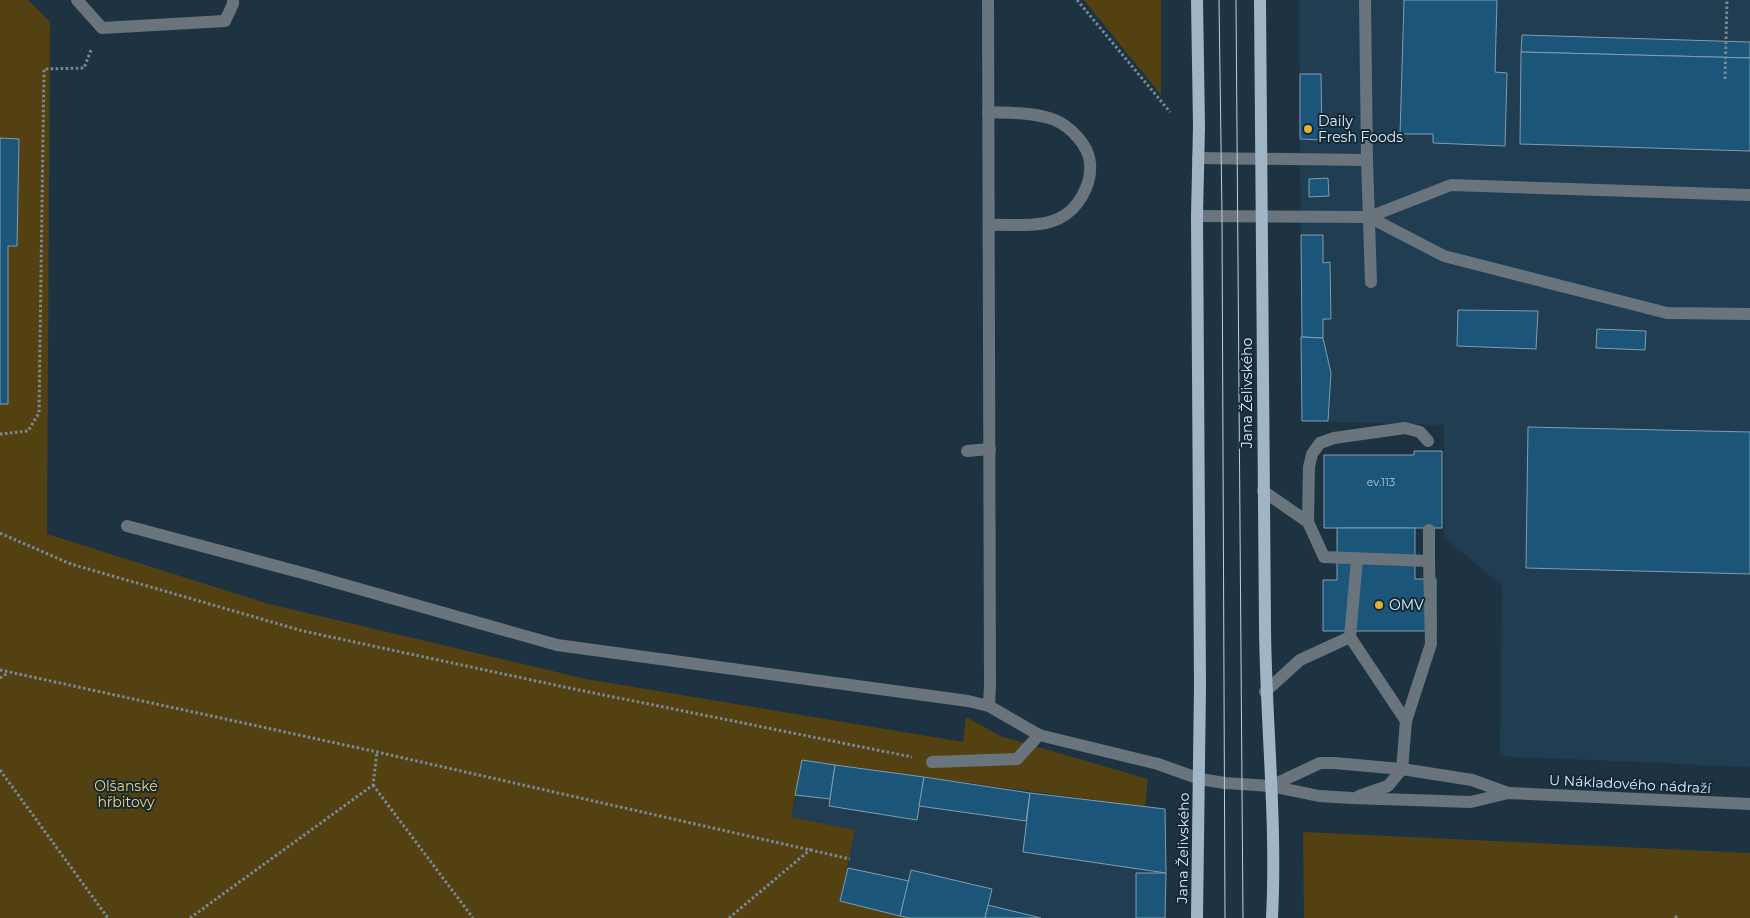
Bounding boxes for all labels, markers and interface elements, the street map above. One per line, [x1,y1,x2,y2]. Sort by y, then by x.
place label: Daily Fresh Foods [1318,112,1403,146]
marker: Daily Fresh Foods [1302,123,1314,135]
street label: Jana Želivského [1238,337,1256,449]
house number: ev.113 [1367,475,1395,489]
place label: OMV [1389,596,1424,614]
marker: OMV [1373,599,1385,611]
street label: U Nákladového nádraží [1549,771,1713,797]
park label: Olšanské hřbitovy [94,777,158,811]
street label: Jana Želivského [1173,792,1193,904]

